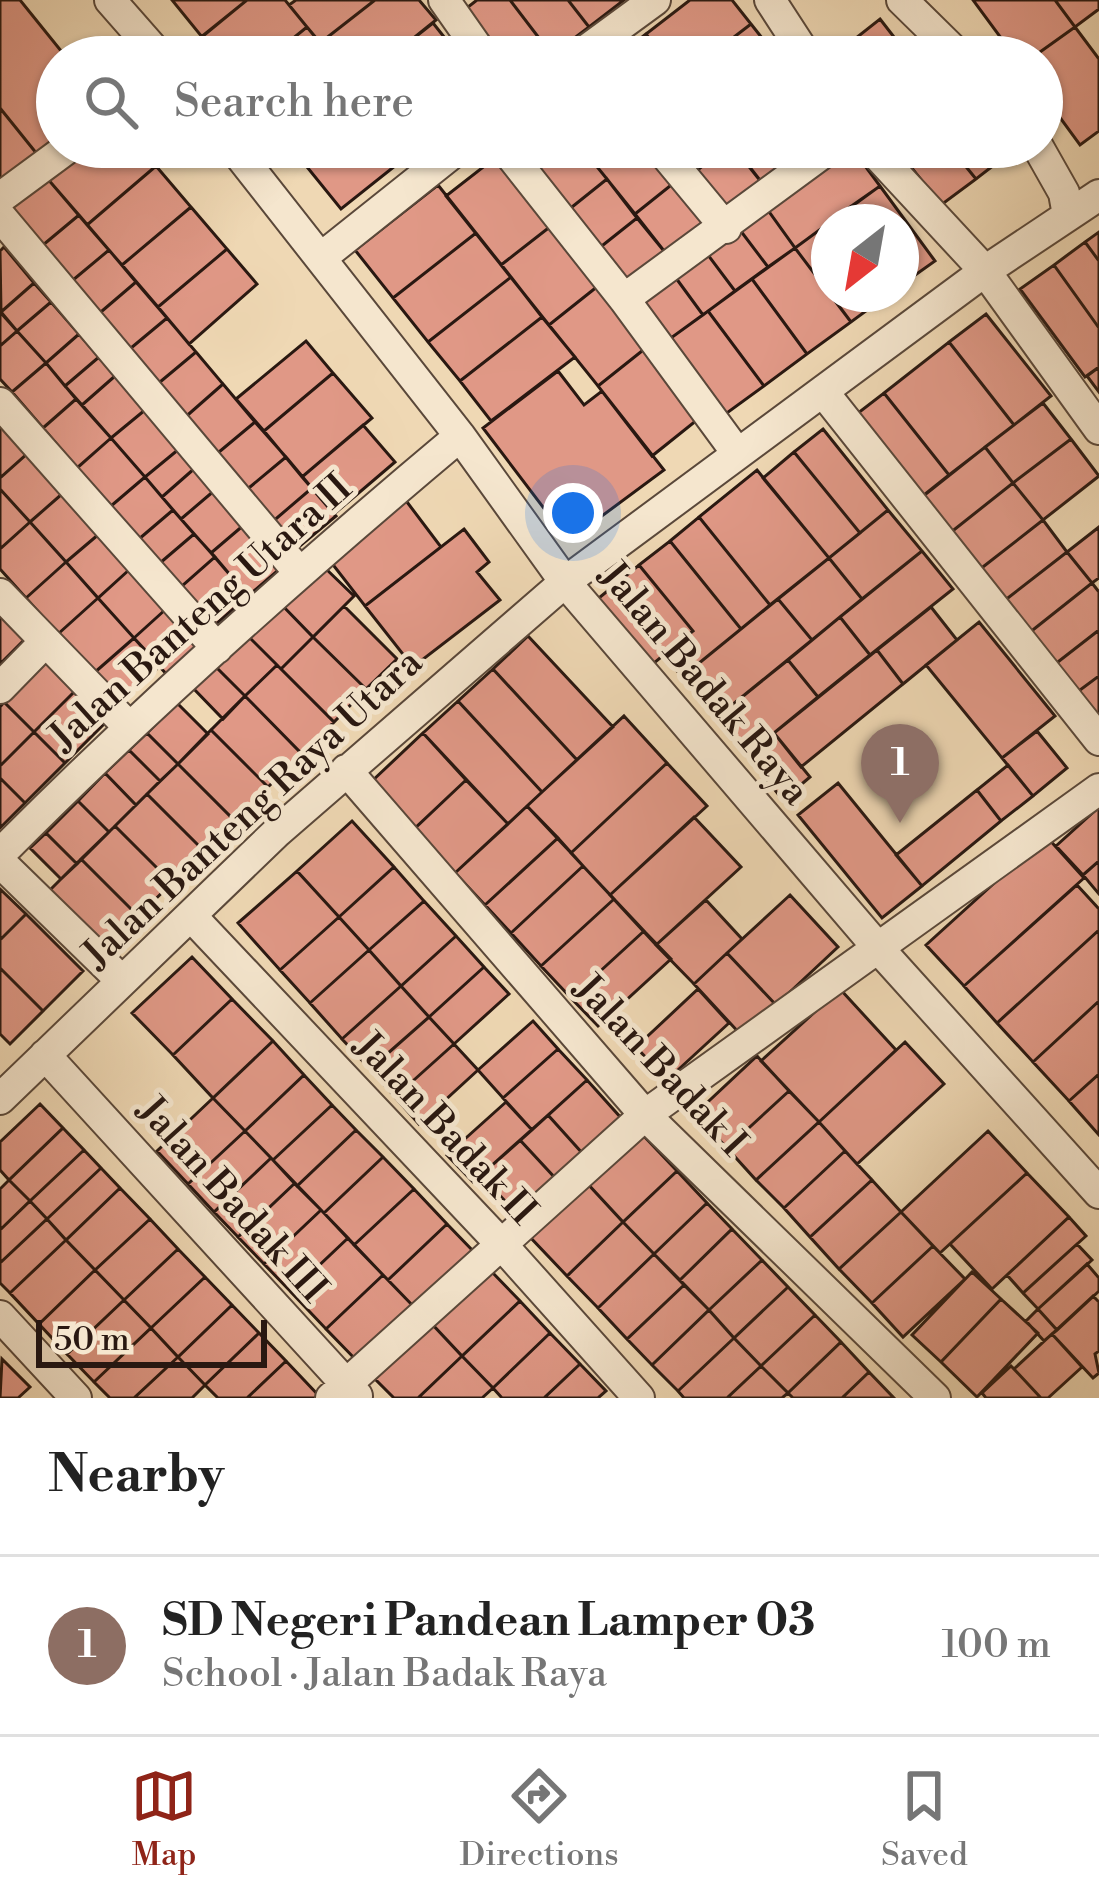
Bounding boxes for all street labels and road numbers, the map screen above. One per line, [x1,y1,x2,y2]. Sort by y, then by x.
street label: Jalan Banteng Utara II [38,464,363,763]
street label: Jalan Badak Raya [587,551,820,816]
street label: Jalan Banteng Raya Utara [72,639,433,981]
street label: Jalan Badak I [562,963,757,1167]
street label: Jalan Badak II [342,1021,547,1236]
street label: Jalan Badak III [125,1085,338,1313]

